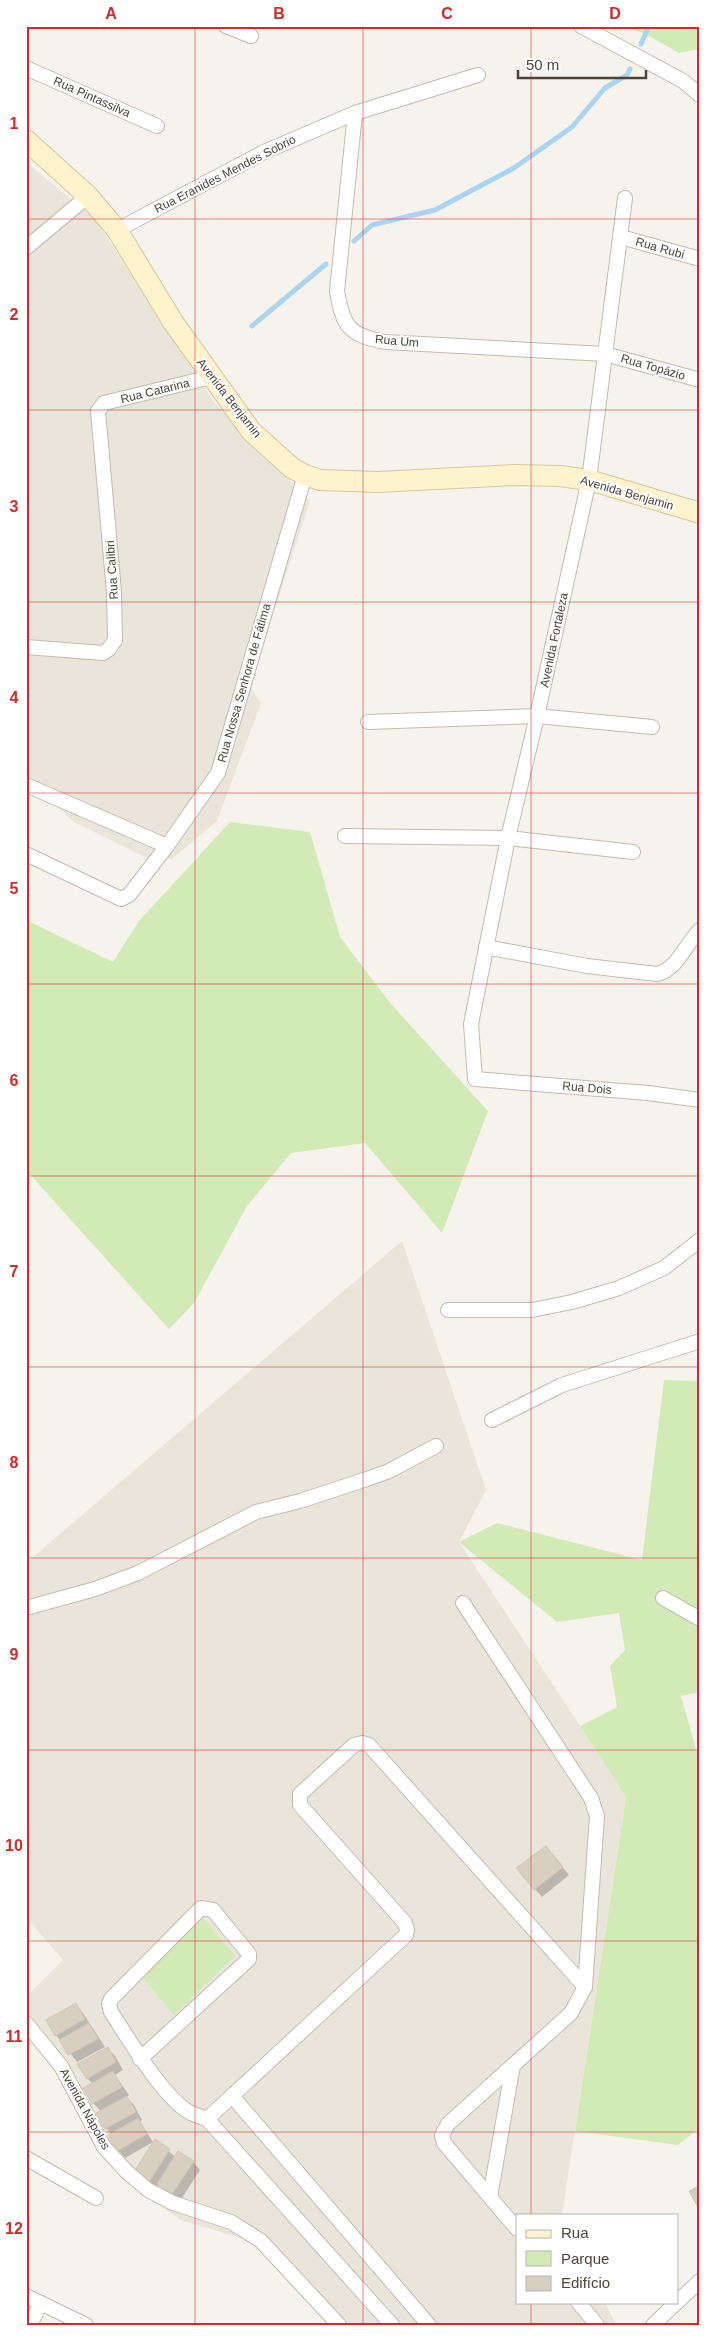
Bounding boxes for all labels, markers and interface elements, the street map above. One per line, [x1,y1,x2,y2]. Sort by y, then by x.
text: A [105,5,117,22]
text: B [273,5,285,22]
text: C [441,5,453,22]
text: D [609,5,621,22]
scale bar [518,48,646,80]
text: 50 m [526,56,559,73]
street label: Rua Pintassilva [51,74,133,120]
text: 1 [10,115,19,132]
street label: Rua Eranides Mendes Sobrio [152,132,298,216]
street label: Rua Rubi [634,234,686,262]
text: 2 [10,306,19,323]
street label: Rua Um [374,332,420,350]
street label: Rua Topázio [619,351,687,383]
street label: Avenida Benjamin [194,356,264,440]
street label: Rua Catarina [119,376,191,406]
street label: Avenida Benjamin [579,473,675,513]
text: 3 [10,498,19,515]
street label: Rua Calibri [103,540,121,600]
street label: Avenida Fortaleza [537,591,571,689]
street label: Rua Nossa Senhora de Fátima [215,602,274,764]
text: 4 [10,689,19,706]
text: 5 [10,880,19,897]
text: 6 [10,1072,19,1089]
street label: Rua Dois [562,1079,612,1097]
text: 7 [10,1263,19,1280]
text: 8 [10,1454,19,1471]
text: 9 [10,1646,19,1663]
text: 10 [5,1837,23,1854]
text: 11 [6,2028,23,2045]
street label: Avenida Nápoles [57,2066,113,2152]
legend [516,2214,678,2304]
text: 12 [5,2220,23,2237]
text: Rua [561,2224,589,2241]
text: Parque [561,2250,609,2267]
text: Edifício [561,2274,610,2291]

